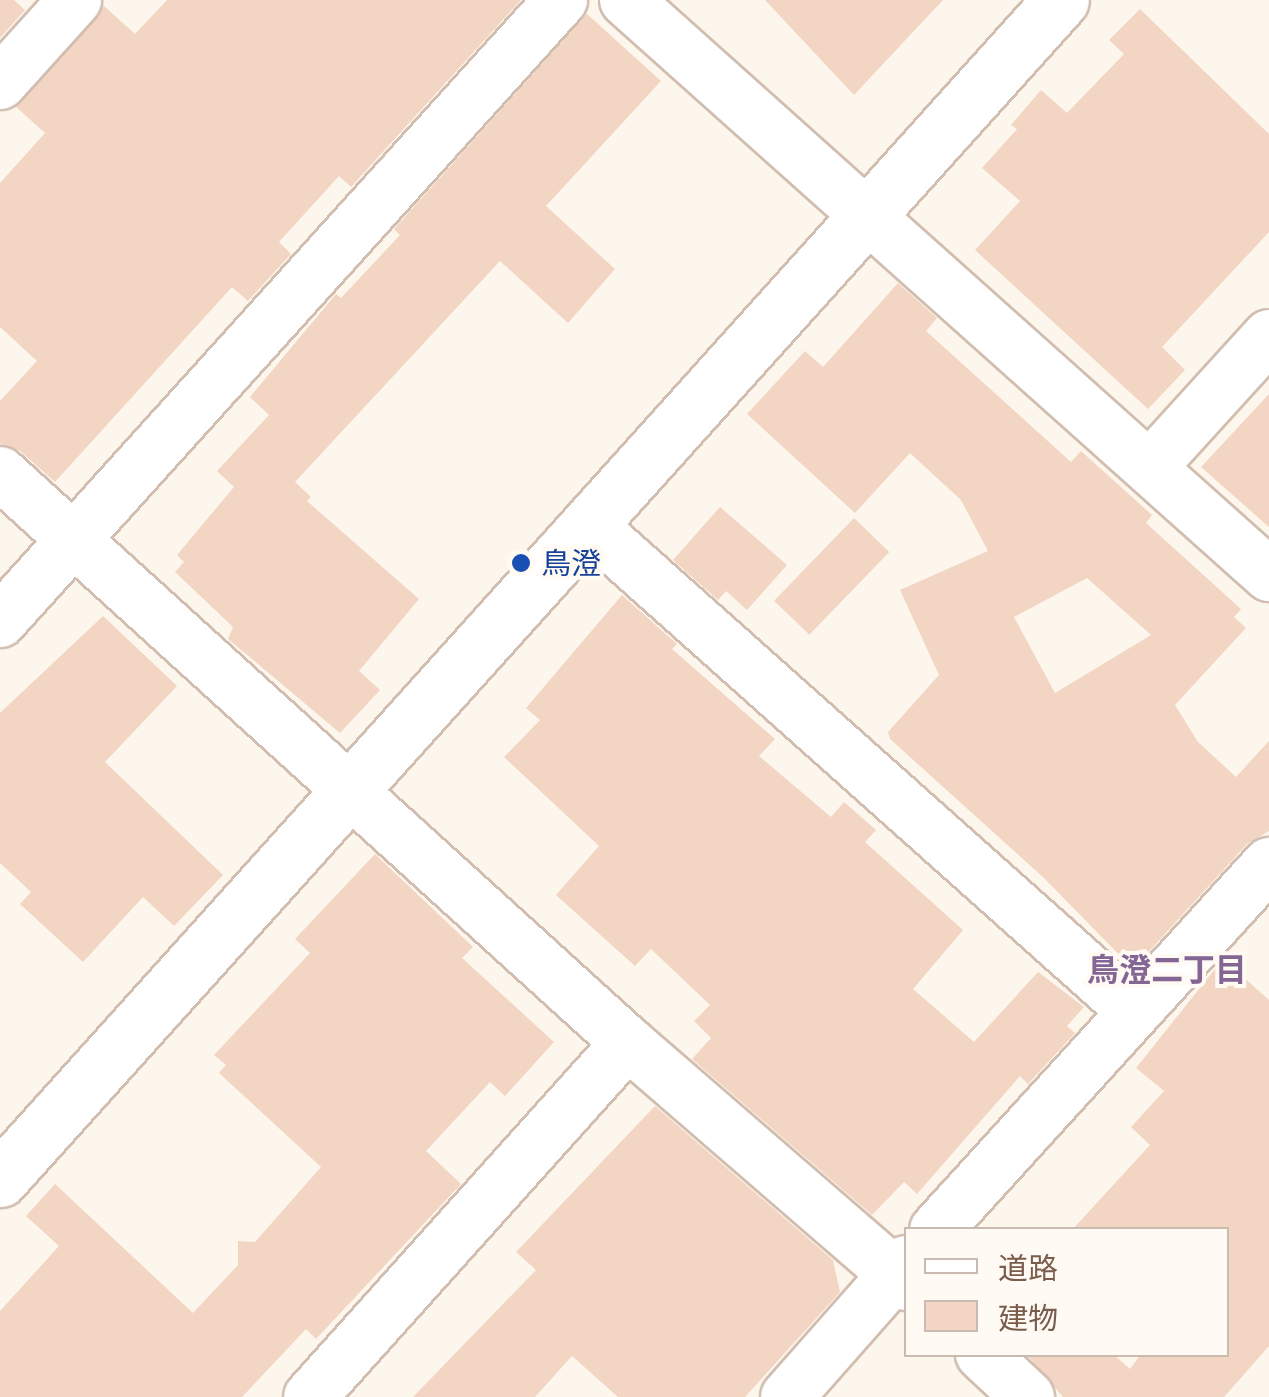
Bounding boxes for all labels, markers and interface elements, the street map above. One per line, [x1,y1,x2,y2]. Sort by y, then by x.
place label: 鳥澄 [541,545,601,581]
marker: 鳥澄 [510,552,532,574]
district label: 鳥澄二丁目 [1087,950,1247,988]
legend [904,1227,1229,1357]
text: 道路 [998,1250,1058,1286]
text: 建物 [998,1300,1058,1336]

